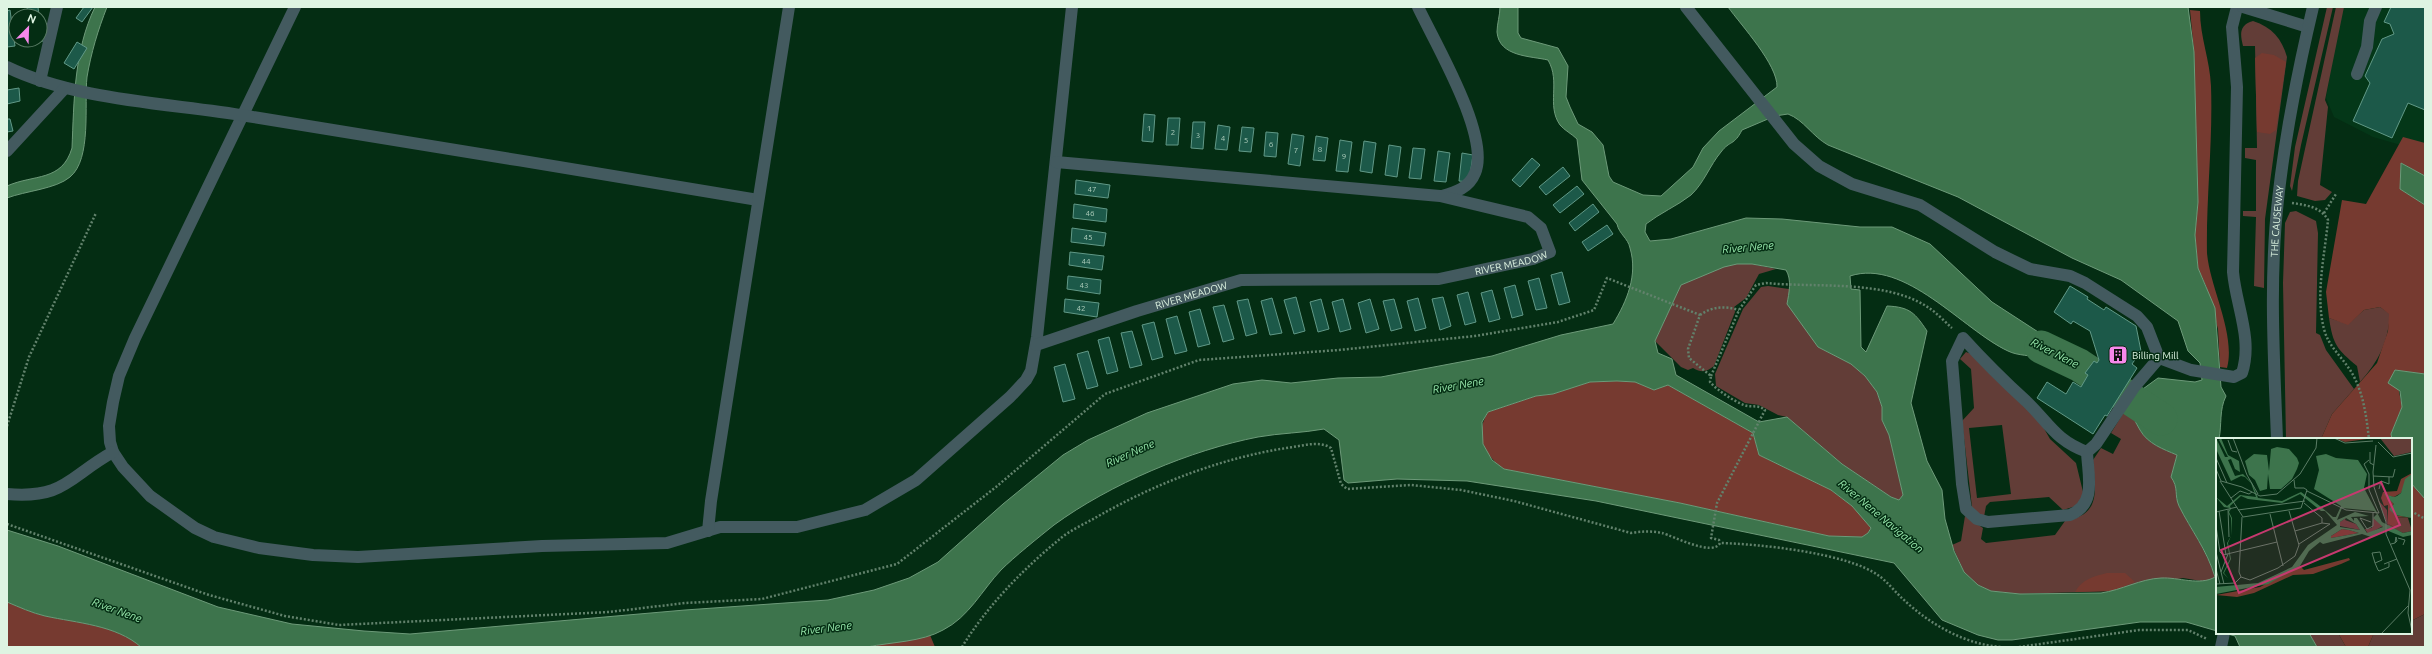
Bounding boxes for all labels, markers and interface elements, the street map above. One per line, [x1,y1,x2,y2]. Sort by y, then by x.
north arrow [8,8,48,48]
text: N [26,12,38,26]
house number: 1 [1147,124,1151,133]
house number: 2 [1171,128,1175,137]
house number: 3 [1196,131,1200,140]
house number: 4 [1221,134,1226,143]
house number: 5 [1244,136,1248,145]
house number: 6 [1269,140,1274,149]
house number: 8 [1318,145,1323,154]
house number: 7 [1294,146,1298,155]
house number: 9 [1342,152,1346,161]
house number: 47 [1087,185,1097,194]
street label: THE CAUSEWAY [2269,185,2286,257]
house number: 46 [1085,209,1095,218]
house number: 45 [1083,233,1093,242]
water label: River Nene [1722,239,1775,255]
street label: RIVER MEADOW [1474,249,1549,277]
house number: 44 [1081,257,1091,266]
street label: RIVER MEADOW [1154,279,1228,311]
house number: 43 [1079,281,1089,290]
house number: 42 [1076,304,1086,313]
water label: River Nene [2029,336,2081,370]
building icon: Billing Mill [2107,344,2129,366]
place label: Billing Mill [2132,350,2179,361]
water label: River Nene [1431,375,1485,395]
water label: River Nene [1104,437,1157,469]
inset map [2216,438,2412,634]
water label: River Nene Navigation [1836,477,1926,555]
water label: River Nene [91,596,144,625]
water label: River Nene [800,619,853,637]

